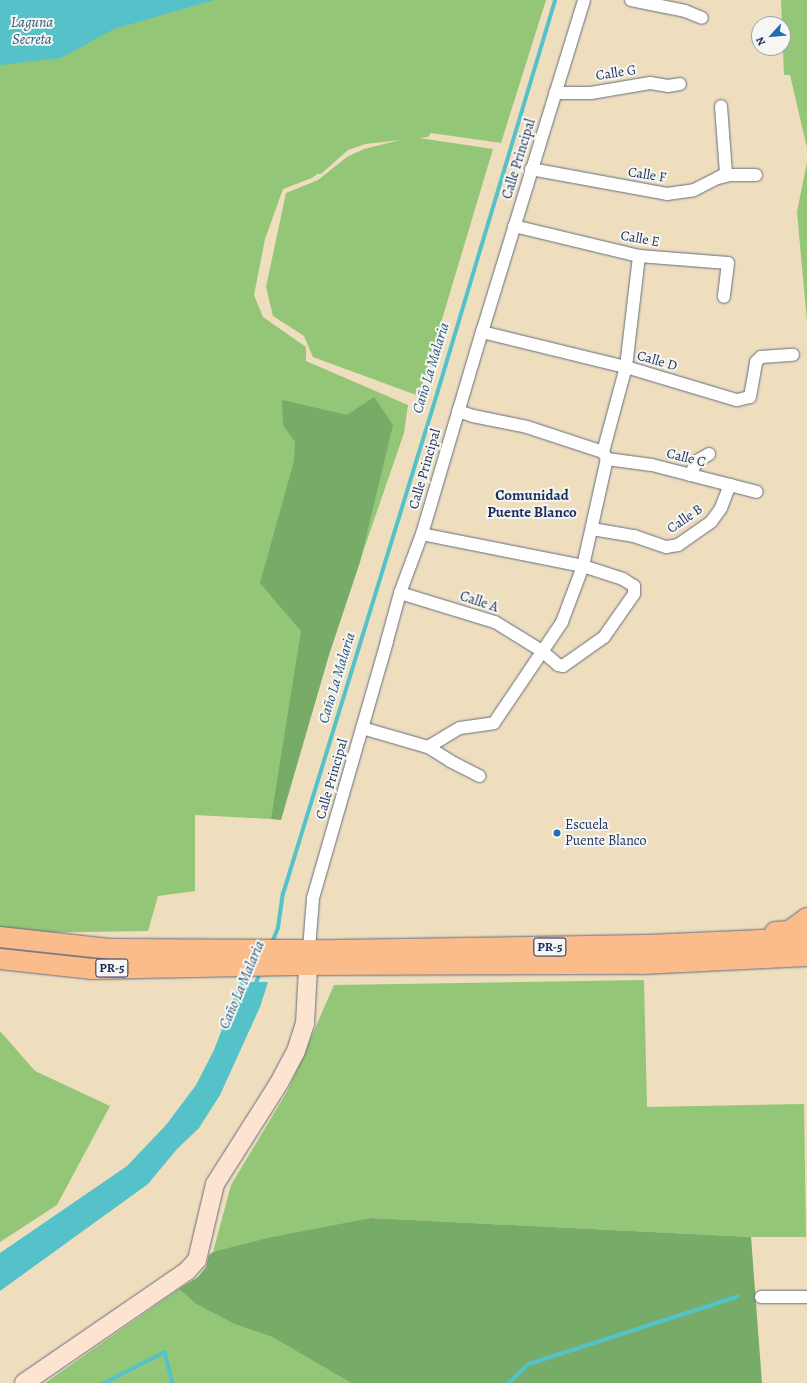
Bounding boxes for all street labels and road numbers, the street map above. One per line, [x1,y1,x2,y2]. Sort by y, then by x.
street label: Calle G [595,62,637,84]
street label: Calle Principal [499,117,539,201]
street label: Calle F [627,164,667,186]
street label: Calle E [619,227,661,251]
street label: Calle D [635,347,679,375]
street label: Calle Principal [405,427,445,511]
street label: Calle C [665,445,707,471]
street label: Calle B [664,501,706,537]
street label: Calle A [458,588,500,616]
street label: Calle Principal [312,737,352,821]
road number: PR-5 [533,936,567,958]
road number: PR-5 [95,957,129,979]

